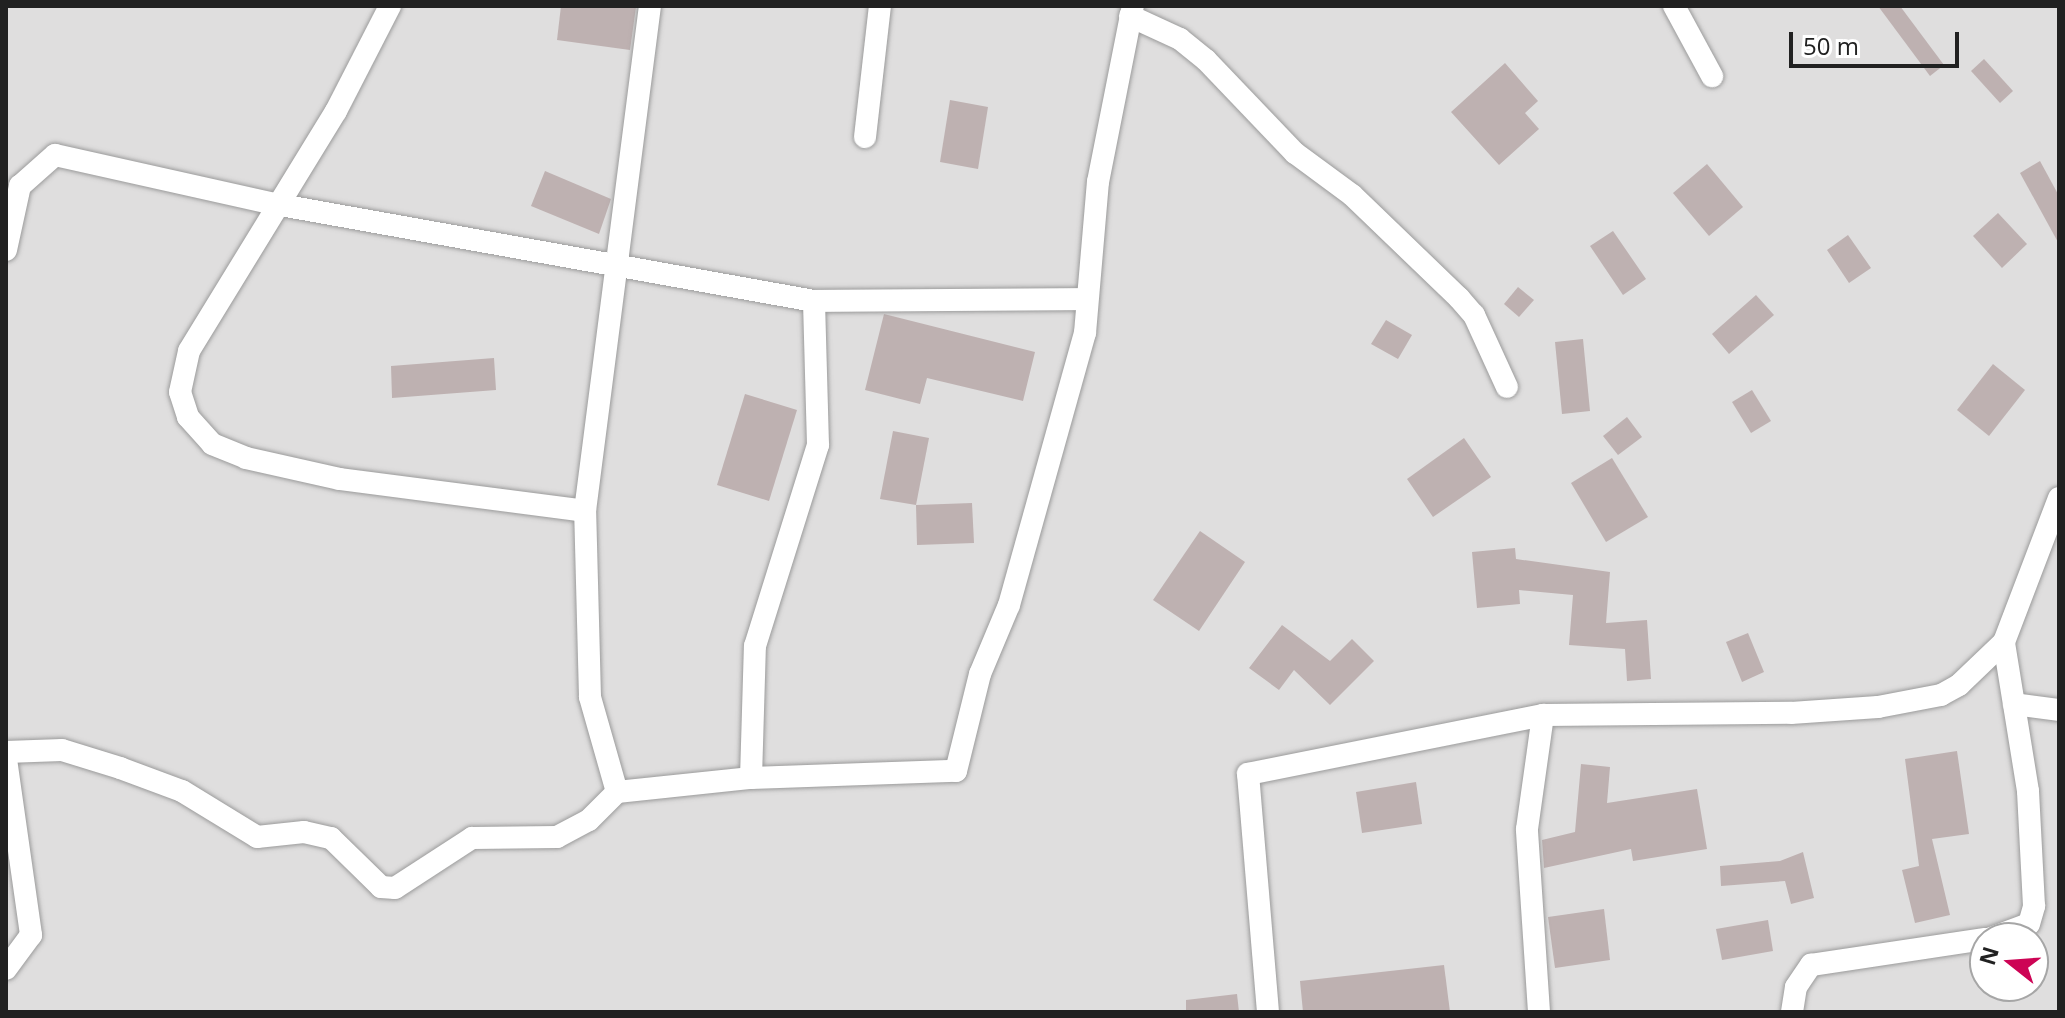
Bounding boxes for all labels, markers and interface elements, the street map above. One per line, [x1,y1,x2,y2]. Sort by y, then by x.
scale bar [1793,16,1963,66]
text: 50 m [1803,29,1859,62]
north arrow [1969,922,2049,1002]
text: N [1971,943,2005,969]

